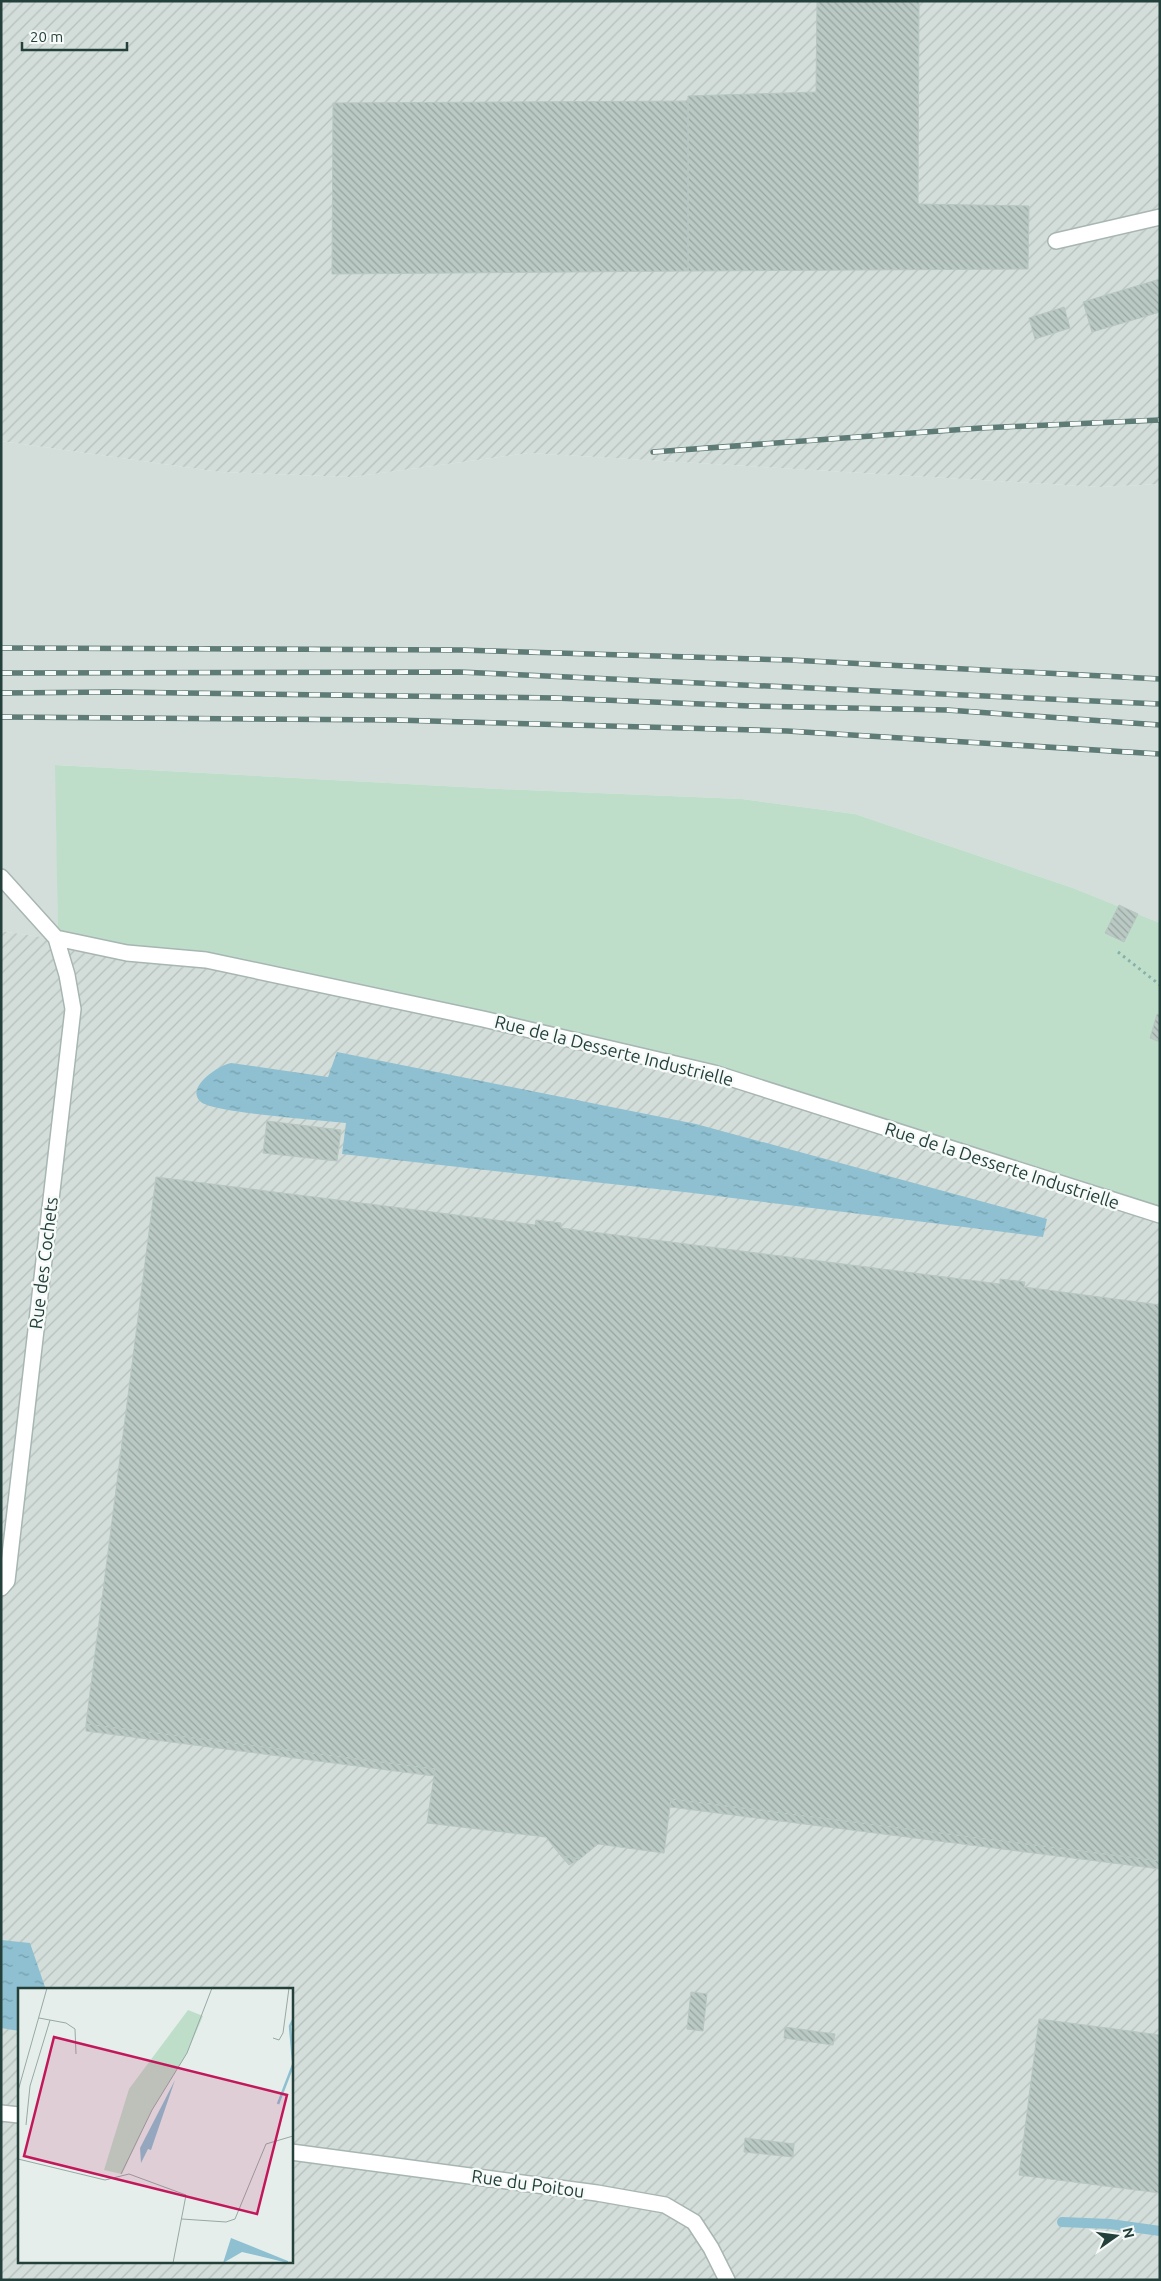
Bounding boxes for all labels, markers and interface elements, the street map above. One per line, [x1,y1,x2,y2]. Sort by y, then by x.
scale bar [22,20,128,52]
text: 20 m [30,28,63,45]
street label: Rue de la Desserte Industrielle [493,1011,736,1089]
street label: Rue de la Desserte Industrielle [882,1118,1122,1212]
street label: Rue des Cochets [25,1195,61,1330]
inset map [18,1988,292,2264]
street label: Rue du Poitou [470,2165,586,2201]
north arrow [1091,2211,1141,2261]
text: N [1120,2226,1138,2240]

